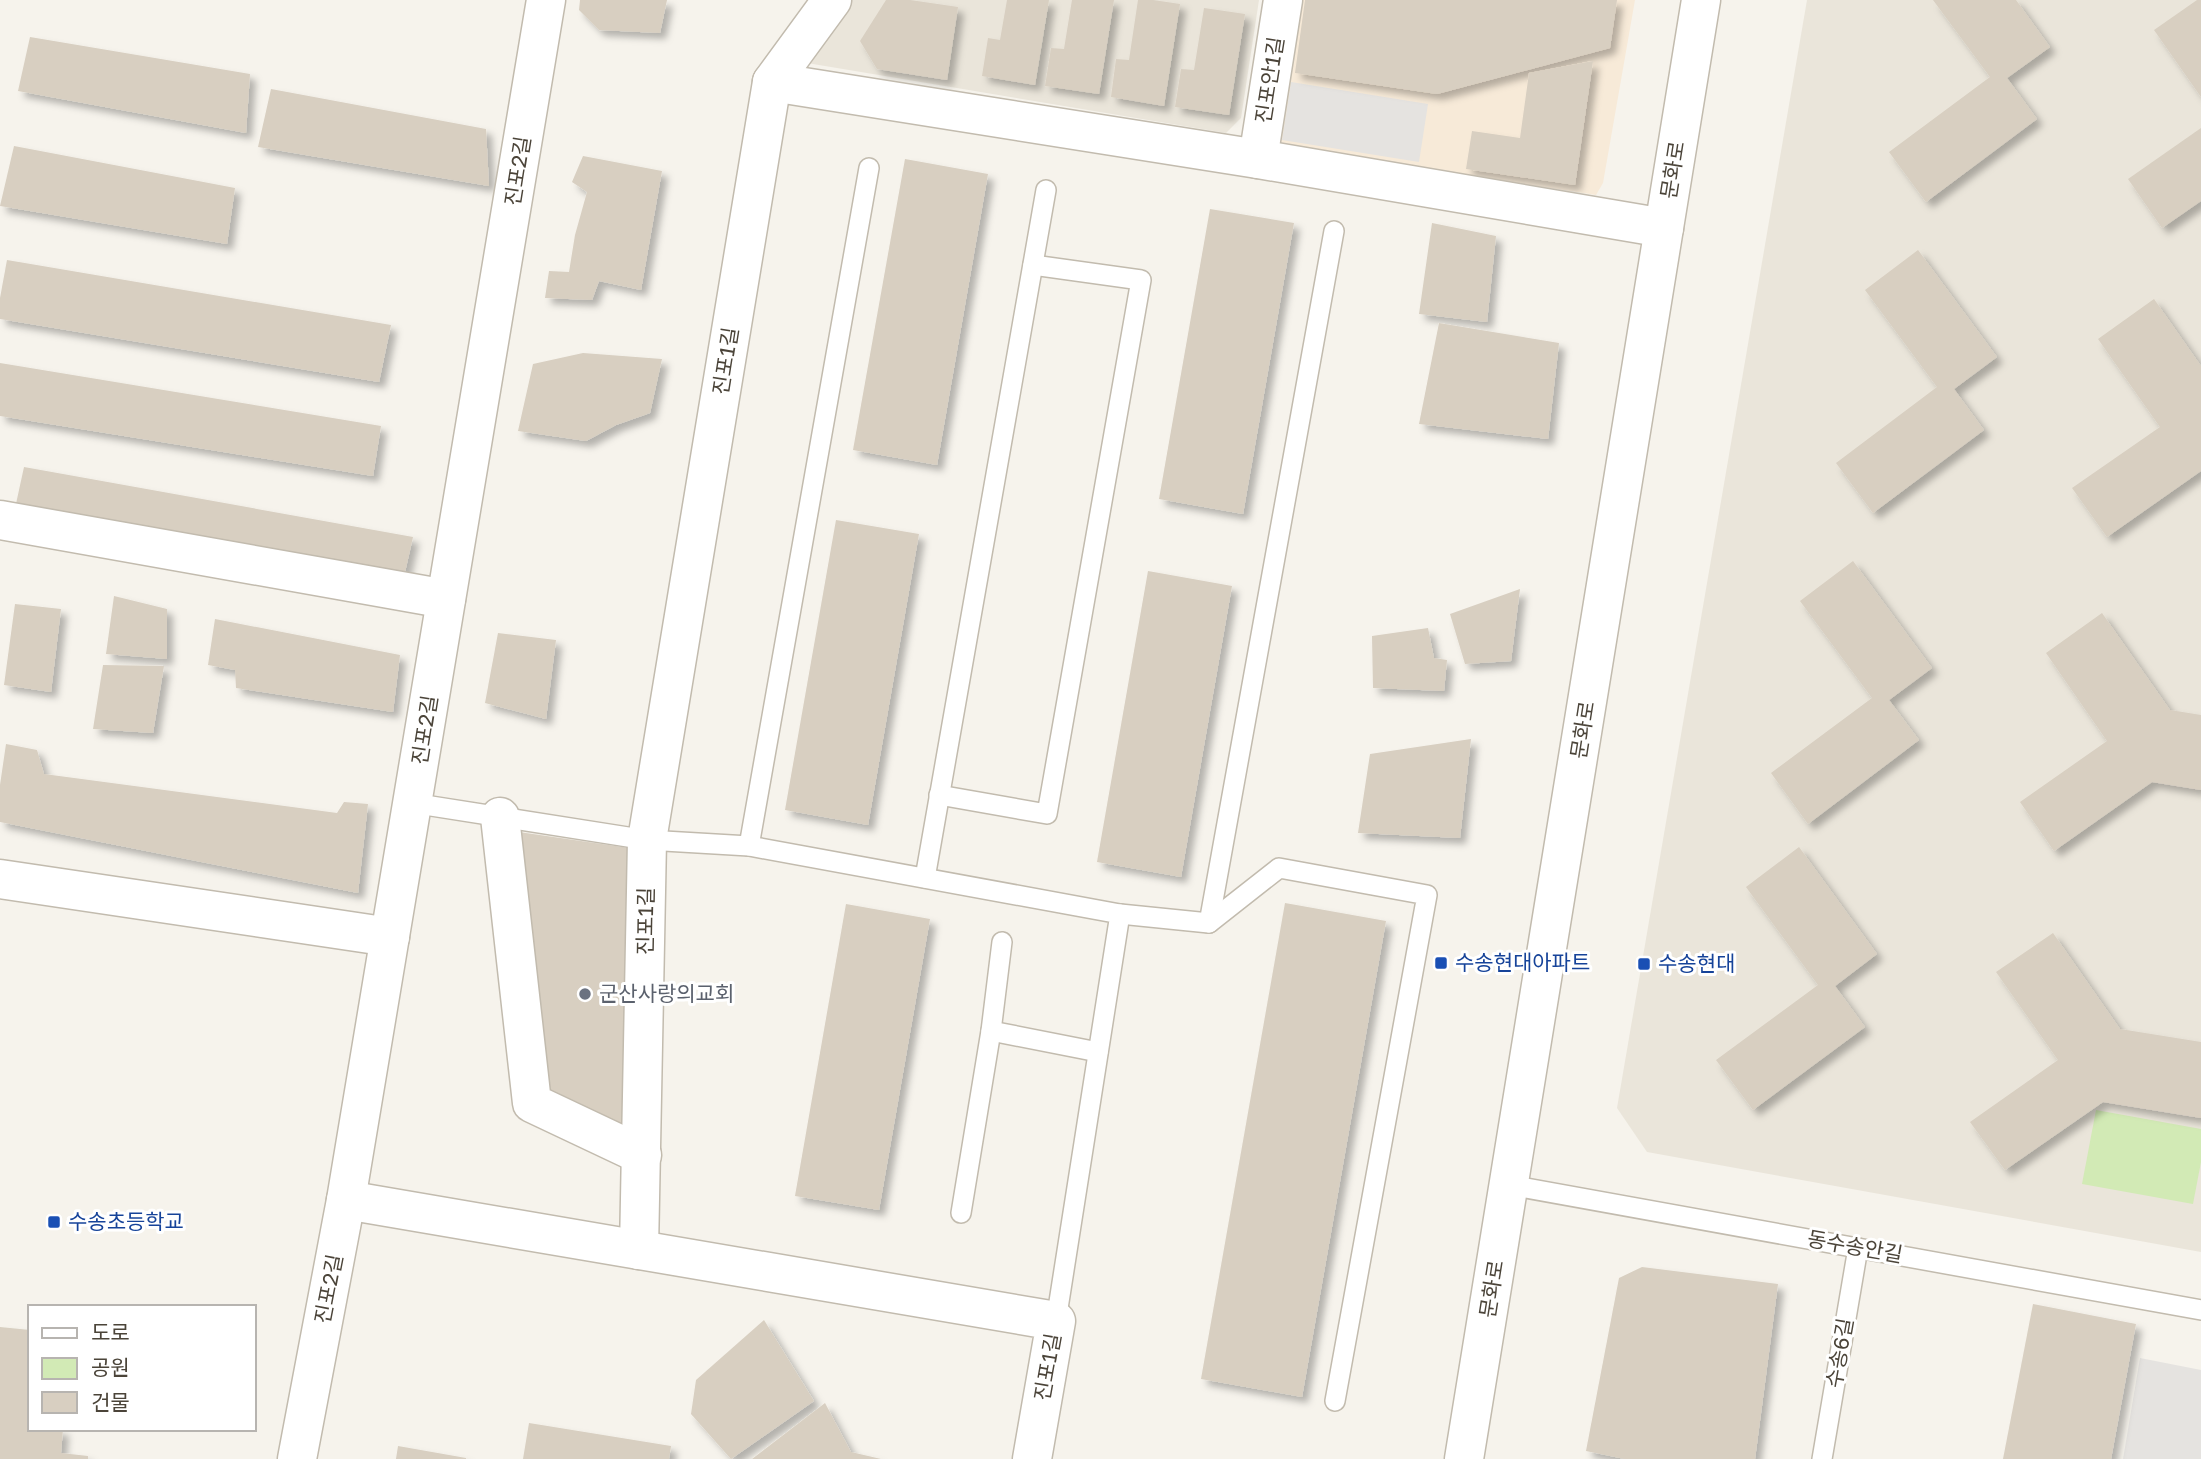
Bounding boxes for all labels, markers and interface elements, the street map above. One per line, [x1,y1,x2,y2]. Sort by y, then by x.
street label: 진포안1길 [1249,35,1289,125]
street label: 진포2길 [499,134,535,208]
street label: 문화로 [1655,139,1689,201]
street label: 진포1길 [707,325,743,397]
street label: 진포2길 [406,693,442,767]
street label: 문화로 [1565,699,1599,761]
street label: 진포1길 [631,887,659,955]
place label: 수송현대아파트 [1455,949,1590,975]
place label: 수송현대 [1658,950,1735,976]
marker: 수송현대아파트 [1433,955,1449,971]
marker: 수송현대 [1636,956,1652,972]
place label: 군산사랑의교회 [599,980,734,1006]
marker: 군산사랑의교회 [577,986,593,1002]
place label: 수송초등학교 [68,1208,184,1234]
marker: 수송초등학교 [46,1214,62,1230]
street label: 동수송안길 [1805,1225,1905,1267]
street label: 진포2길 [309,1252,347,1326]
street label: 문화로 [1474,1258,1508,1320]
legend [28,1305,256,1431]
street label: 수송6길 [1820,1316,1858,1390]
text: 도로 [91,1319,130,1345]
street label: 진포1길 [1028,1331,1066,1403]
text: 공원 [91,1354,130,1380]
text: 건물 [91,1389,130,1415]

